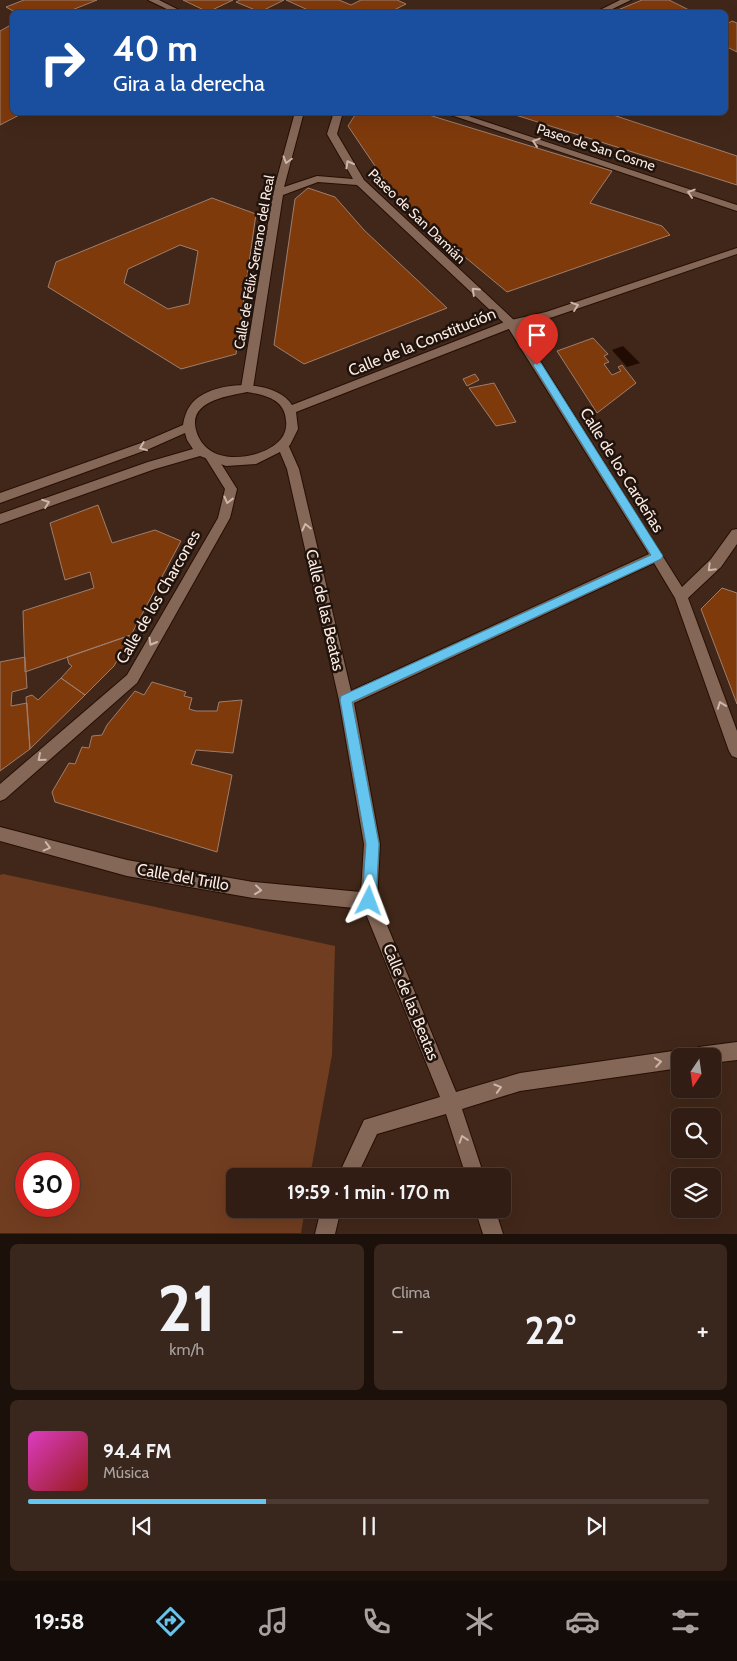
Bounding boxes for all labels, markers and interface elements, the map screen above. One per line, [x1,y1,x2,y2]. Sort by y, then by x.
text: 40 m [113,27,198,70]
icon: right [30,30,95,95]
text: Gira a la derecha [113,70,265,97]
street label: Paseo de San Cosme [534,119,658,175]
one-way arrow [533,138,541,148]
one-way arrow [282,155,293,164]
one-way arrow [345,160,355,169]
street label: Paseo de San Damián [364,165,470,267]
street label: Calle de Félix Serrano del Real [230,173,278,350]
one-way arrow [687,189,695,199]
one-way arrow [472,288,481,297]
one-way arrow [570,302,578,312]
street label: Calle de la Constitución [345,304,499,380]
pin [516,314,558,365]
icon: arrive [523,321,551,349]
street label: Calle de los Cardeñas [576,404,668,536]
one-way arrow [139,440,148,451]
one-way arrow [223,495,234,504]
one-way arrow [41,499,50,509]
one-way arrow [301,522,312,531]
street label: Calle de los Charcones [112,527,204,667]
street label: Calle de las Beatas [302,547,348,673]
one-way arrow [708,562,717,571]
one-way arrow [149,637,159,646]
one-way arrow [717,701,727,710]
one-way arrow [37,752,46,761]
one-way arrow [43,841,52,852]
street label: Calle del Trillo [136,860,231,894]
position arrow [342,874,394,926]
one-way arrow [254,884,262,895]
street label: Calle de las Beatas [379,941,443,1063]
north arrow [671,1048,721,1098]
map controls [671,1048,721,1218]
one-way arrow [654,1057,662,1068]
one-way arrow [493,1083,502,1094]
button: search [671,1108,721,1158]
one-way arrow [459,1135,469,1144]
speed limit sign: 30 [15,1152,80,1217]
button: layers [671,1168,721,1218]
text: 19:59 · 1 min · 170 m [287,1181,450,1204]
text: 21 [158,1268,216,1347]
text: Clima [392,1283,430,1302]
text: 22° [525,1307,576,1354]
text: − [392,1313,404,1347]
text: + [697,1313,709,1347]
text: km/h [169,1340,204,1359]
text: 94.4 FM [103,1440,171,1463]
text: Música [103,1463,149,1482]
icon: previous [128,1512,156,1540]
icon: pause [355,1512,383,1540]
icon: next [582,1512,610,1540]
icon: directions [153,1604,188,1639]
icon: music [256,1604,291,1639]
icon: phone [359,1604,394,1639]
icon: climate [462,1604,497,1639]
icon: car [565,1604,600,1639]
icon: filters [668,1604,703,1639]
text: 19:58 [34,1608,85,1635]

